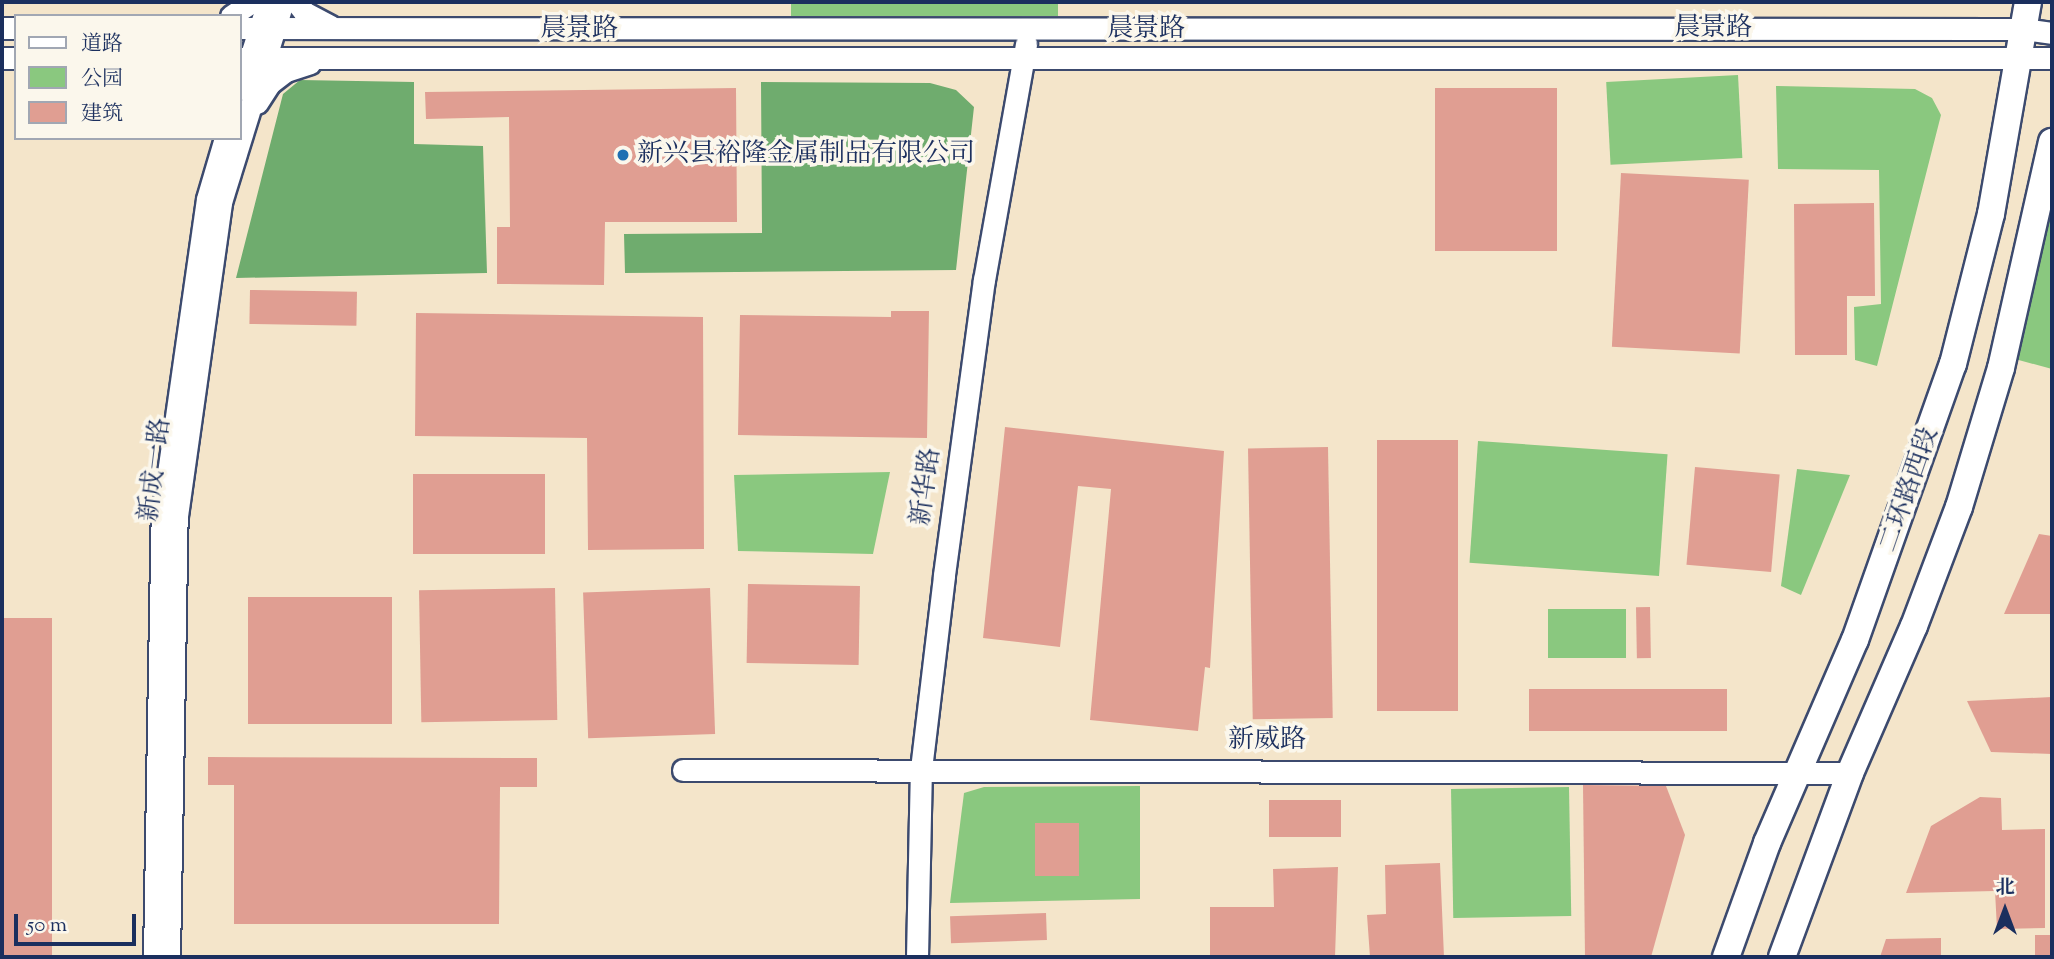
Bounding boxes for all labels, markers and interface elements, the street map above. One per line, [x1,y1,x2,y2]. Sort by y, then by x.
street label: 晨景路 [1674,13,1752,45]
legend [14,14,242,140]
street label: 晨景路 [540,14,618,46]
street label: 晨景路 [1107,14,1185,46]
text: 道路 [81,30,123,60]
text: 公园 [81,65,123,95]
text: 建筑 [81,100,123,130]
place label: 新兴县裕隆金属制品有限公司 [637,139,975,171]
marker: 新兴县裕隆金属制品有限公司 [615,147,631,163]
street label: 新成一路 [134,416,178,524]
street label: 二环路西段 [1874,423,1946,557]
street label: 新华路 [906,446,948,528]
street label: 新威路 [1228,725,1306,757]
north arrow [1970,875,2040,945]
text: 北 [1995,875,2015,902]
scale bar [18,900,140,944]
text: 50 m [27,911,67,941]

